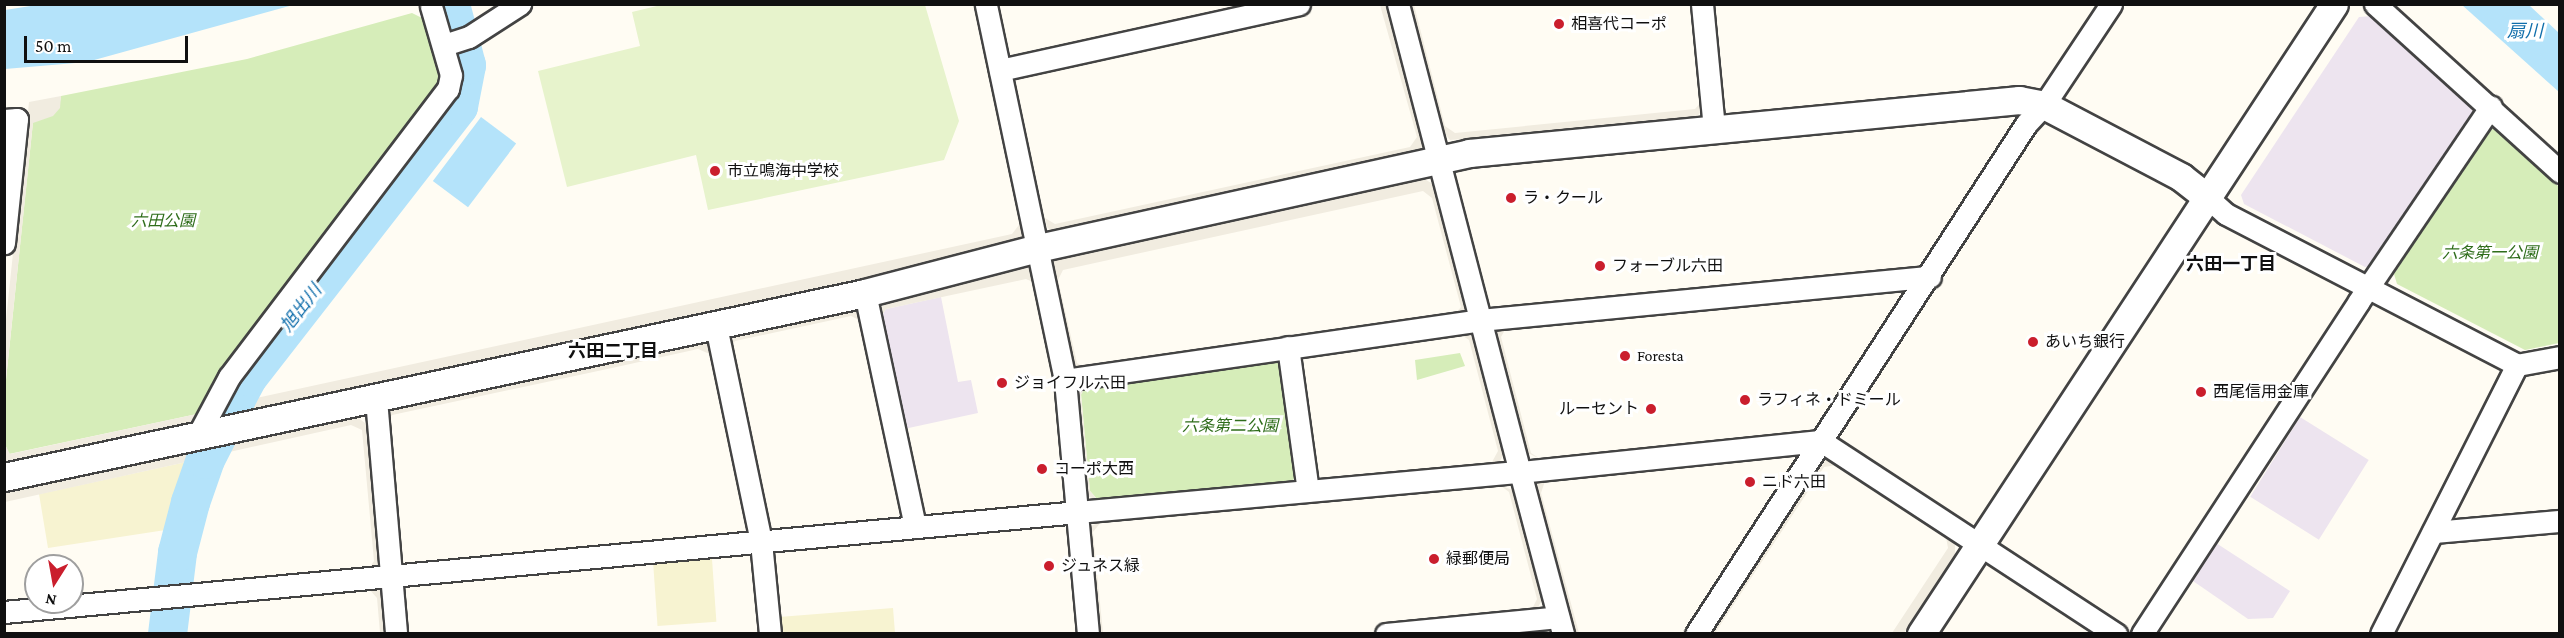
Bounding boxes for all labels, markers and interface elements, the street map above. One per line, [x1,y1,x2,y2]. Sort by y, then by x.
place label: 相喜代コーポ [1571,14,1667,34]
marker: 相喜代コーポ [1552,17,1566,31]
water label: 扇川 [2507,20,2543,42]
scale bar [27,24,190,62]
text: 50 m [35,36,72,56]
place label: 市立鳴海中学校 [727,161,839,181]
marker: 市立鳴海中学校 [708,164,722,178]
place label: ラ・クール [1523,188,1603,208]
marker: ラ・クール [1504,191,1518,205]
park label: 六田公園 [131,211,195,231]
park label: 六条第一公園 [2442,243,2538,263]
district label: 六田一丁目 [2186,253,2276,275]
place label: フォーブル六田 [1612,256,1724,276]
marker: フォーブル六田 [1593,259,1607,273]
water label: 旭出川 [276,280,326,336]
place label: あいち銀行 [2045,332,2125,352]
marker: あいち銀行 [2026,335,2040,349]
district label: 六田二丁目 [568,340,658,362]
place label: Foresta [1637,346,1684,366]
marker: Foresta [1618,349,1632,363]
place label: ジョイフル六田 [1014,373,1126,393]
marker: ジョイフル六田 [995,376,1009,390]
place label: 西尾信用金庫 [2213,382,2309,402]
marker: 西尾信用金庫 [2194,385,2208,399]
place label: ラフィネ・ドミール [1757,390,1901,410]
marker: ラフィネ・ドミール [1738,393,1752,407]
place label: ルーセント [1559,399,1639,419]
marker: ルーセント [1644,402,1658,416]
park label: 六条第二公園 [1182,416,1278,436]
place label: コーポ大西 [1054,459,1134,479]
marker: コーポ大西 [1035,462,1049,476]
place label: ニド六田 [1762,472,1826,492]
marker: ニド六田 [1743,475,1757,489]
place label: 緑郵便局 [1446,549,1510,569]
marker: 緑郵便局 [1427,552,1441,566]
north arrow [24,554,84,614]
place label: ジュネス緑 [1061,556,1141,576]
marker: ジュネス緑 [1042,559,1056,573]
text: N [44,591,58,610]

